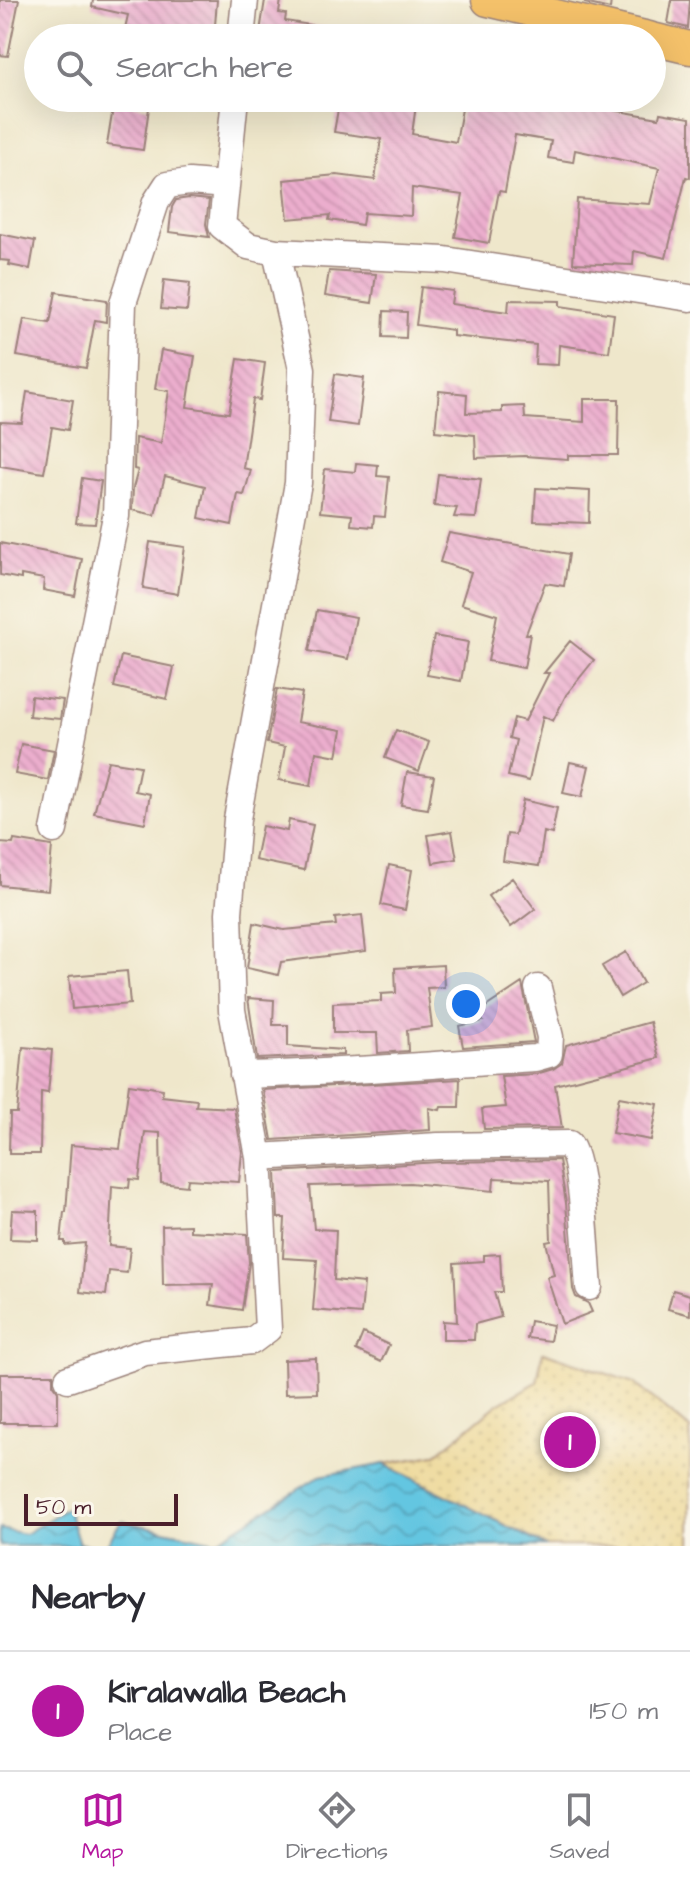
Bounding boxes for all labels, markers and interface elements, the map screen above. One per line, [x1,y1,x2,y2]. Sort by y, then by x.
search box [24,24,666,112]
icon: search [52,46,96,90]
text: Search here [116,47,293,89]
your location [446,984,486,1024]
pin: 1 [544,1412,596,1472]
scale bar [24,1490,178,1526]
text: 50 m [36,1492,91,1523]
text: Nearby [32,1574,146,1622]
text: Kiralawalla Beach [108,1672,345,1714]
text: 1 [56,1693,60,1729]
text: 150 m [589,1693,658,1729]
text: Place [108,1714,172,1750]
tab: Map [81,1788,125,1867]
tab: Directions [286,1788,388,1867]
tab: Saved [549,1788,609,1867]

